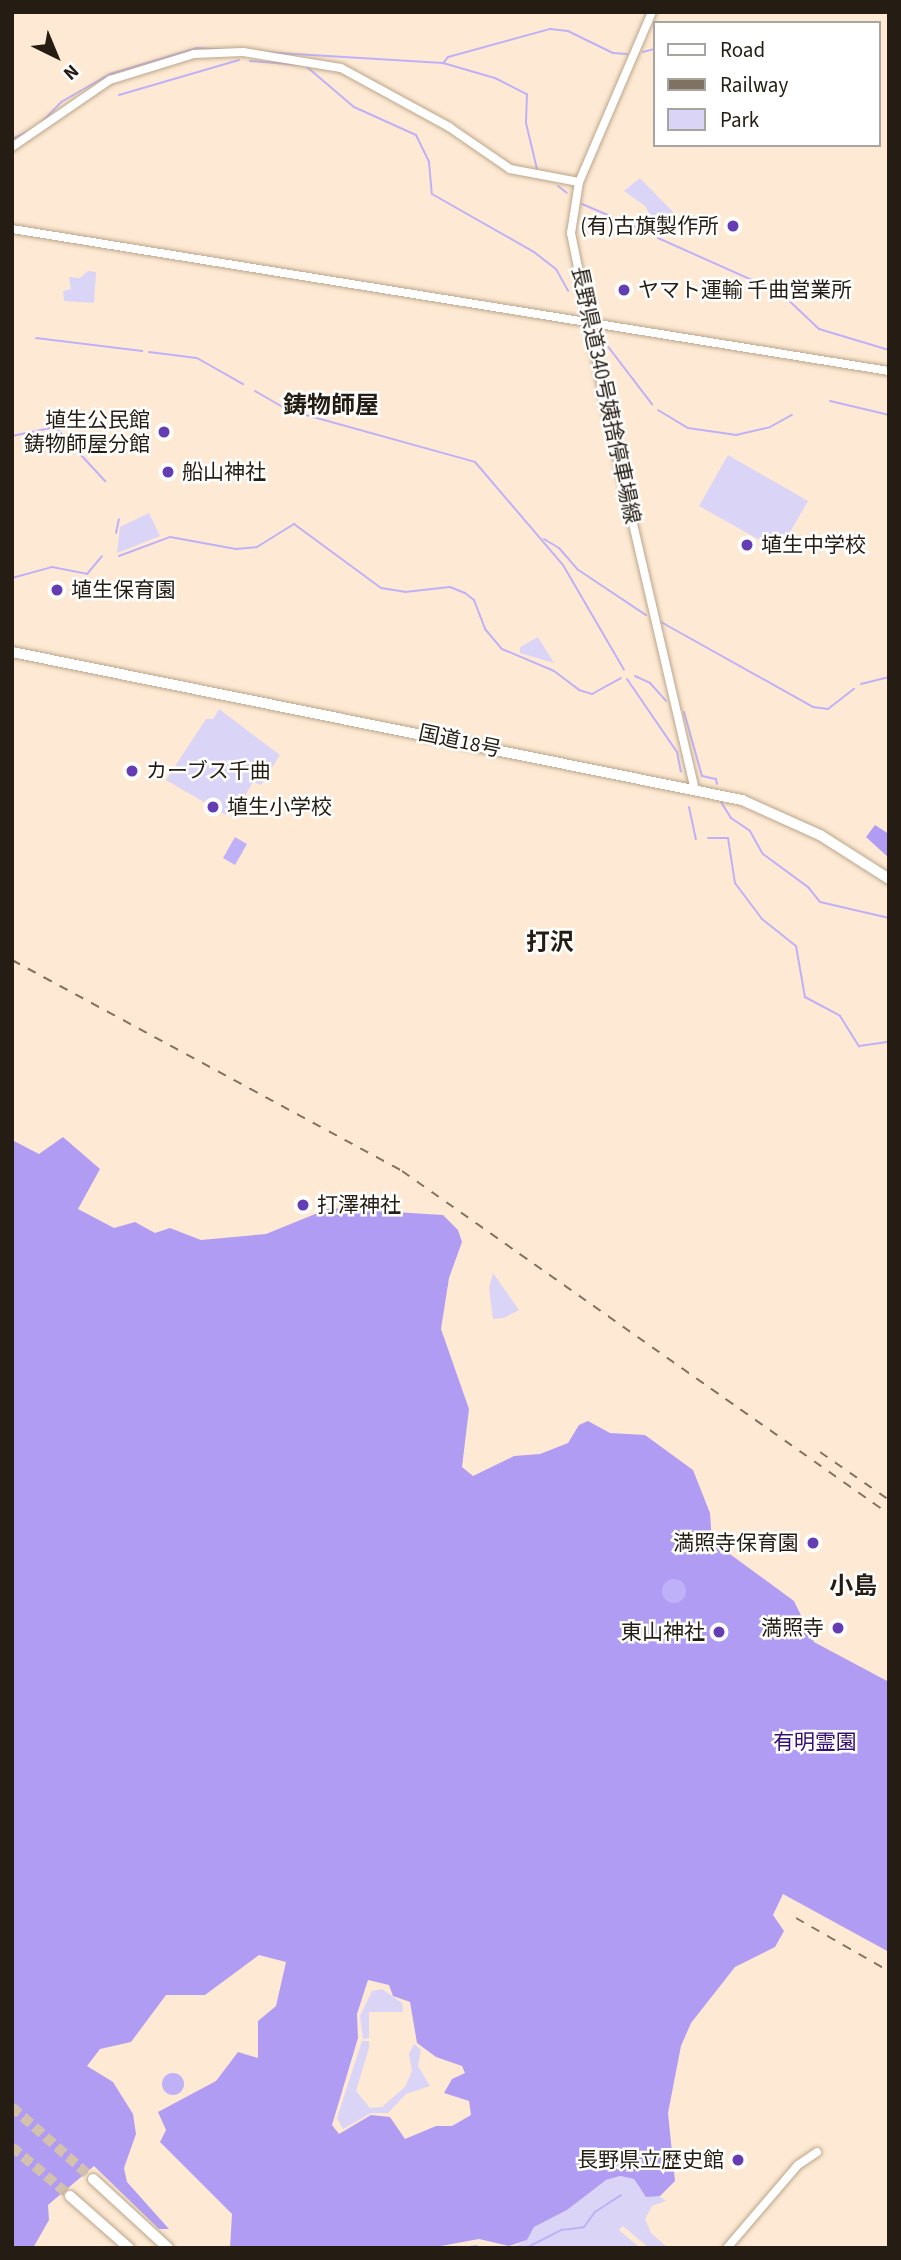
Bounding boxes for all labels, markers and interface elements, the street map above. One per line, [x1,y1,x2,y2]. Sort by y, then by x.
north arrow [21,21,91,91]
legend [652,21,880,147]
text: Road [720,35,765,65]
text: N [57,58,84,86]
text: Railway [720,70,788,100]
text: Park [720,105,759,135]
place label: (有)古旗製作所 [580,213,719,239]
marker: (有)古旗製作所 [725,218,741,234]
street label: 長野県道340号姨捨停車場線 [566,264,646,526]
place label: ヤマト運輸 千曲営業所 [638,277,852,303]
marker: ヤマト運輸 千曲営業所 [616,282,632,298]
district label: 鋳物師屋 [283,392,379,420]
place label: 埴生公民館 鋳物師屋分館 [24,407,150,457]
marker: 埴生公民館 鋳物師屋分館 [156,424,172,440]
place label: 船山神社 [182,459,266,485]
marker: 船山神社 [160,464,176,480]
place label: 埴生中学校 [761,532,866,558]
marker: 埴生中学校 [739,537,755,553]
place label: 埴生保育園 [71,577,176,603]
marker: 埴生保育園 [49,582,65,598]
street label: 国道18号 [416,720,504,762]
place label: カーブス千曲 [146,758,272,784]
marker: カーブス千曲 [124,763,140,779]
place label: 埴生小学校 [227,794,332,820]
marker: 埴生小学校 [205,799,221,815]
district label: 打沢 [526,929,574,957]
place label: 打澤神社 [317,1192,401,1218]
marker: 打澤神社 [295,1197,311,1213]
place label: 満照寺保育園 [673,1530,799,1556]
marker: 満照寺保育園 [805,1535,821,1551]
district label: 小島 [829,1573,877,1601]
place label: 満照寺 [761,1615,824,1641]
place label: 東山神社 [621,1619,705,1645]
marker: 満照寺 [830,1620,846,1636]
marker: 東山神社 [711,1624,727,1640]
park label: 有明霊園 [773,1729,857,1755]
place label: 長野県立歴史館 [577,2147,724,2173]
marker: 長野県立歴史館 [730,2152,746,2168]

